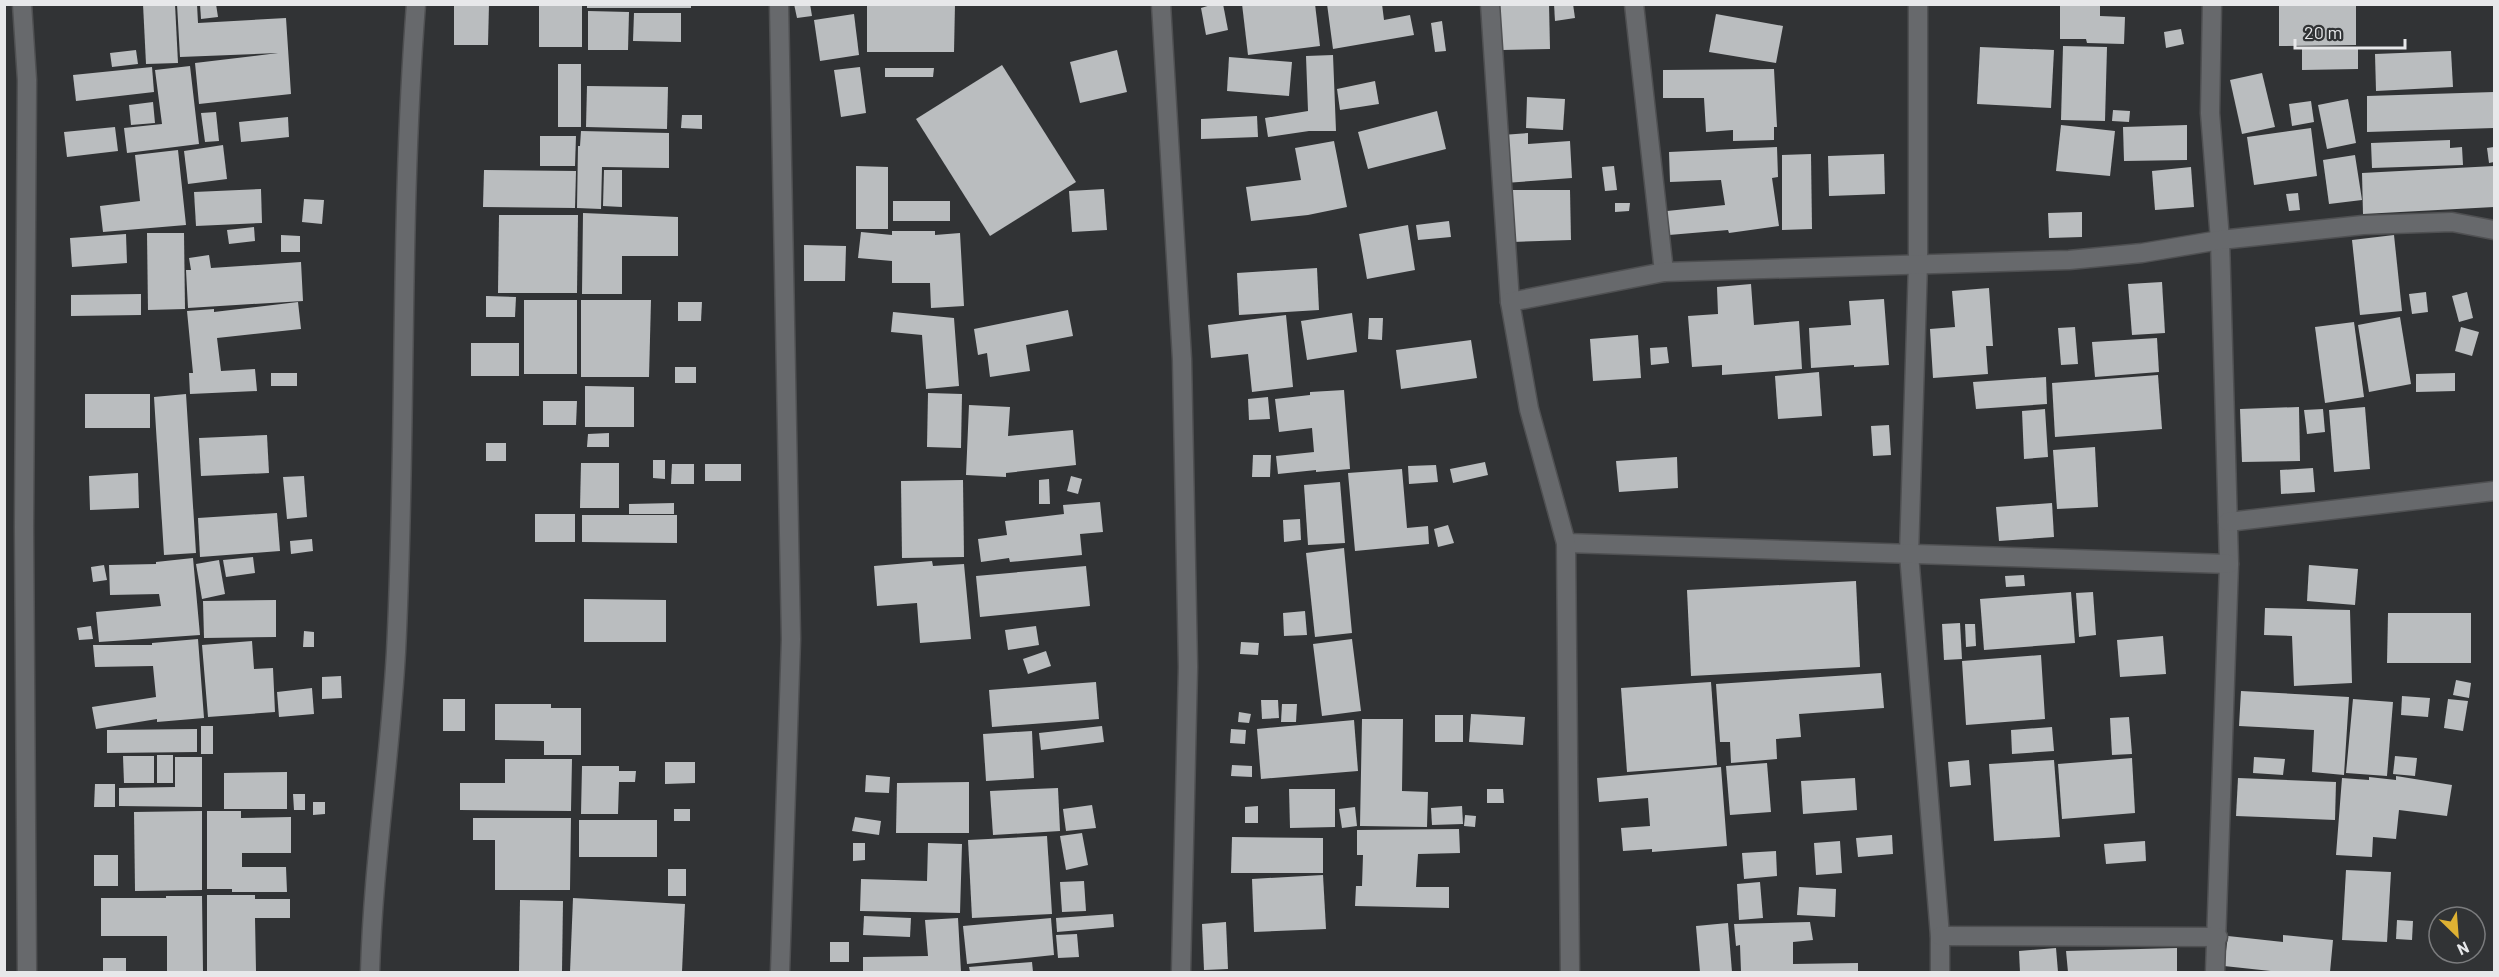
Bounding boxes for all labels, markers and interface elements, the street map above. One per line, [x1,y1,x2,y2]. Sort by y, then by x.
scale bar [2295,12,2404,50]
text: 20 m [2304,21,2342,43]
north arrow [2427,905,2487,965]
text: N [2455,938,2472,960]

